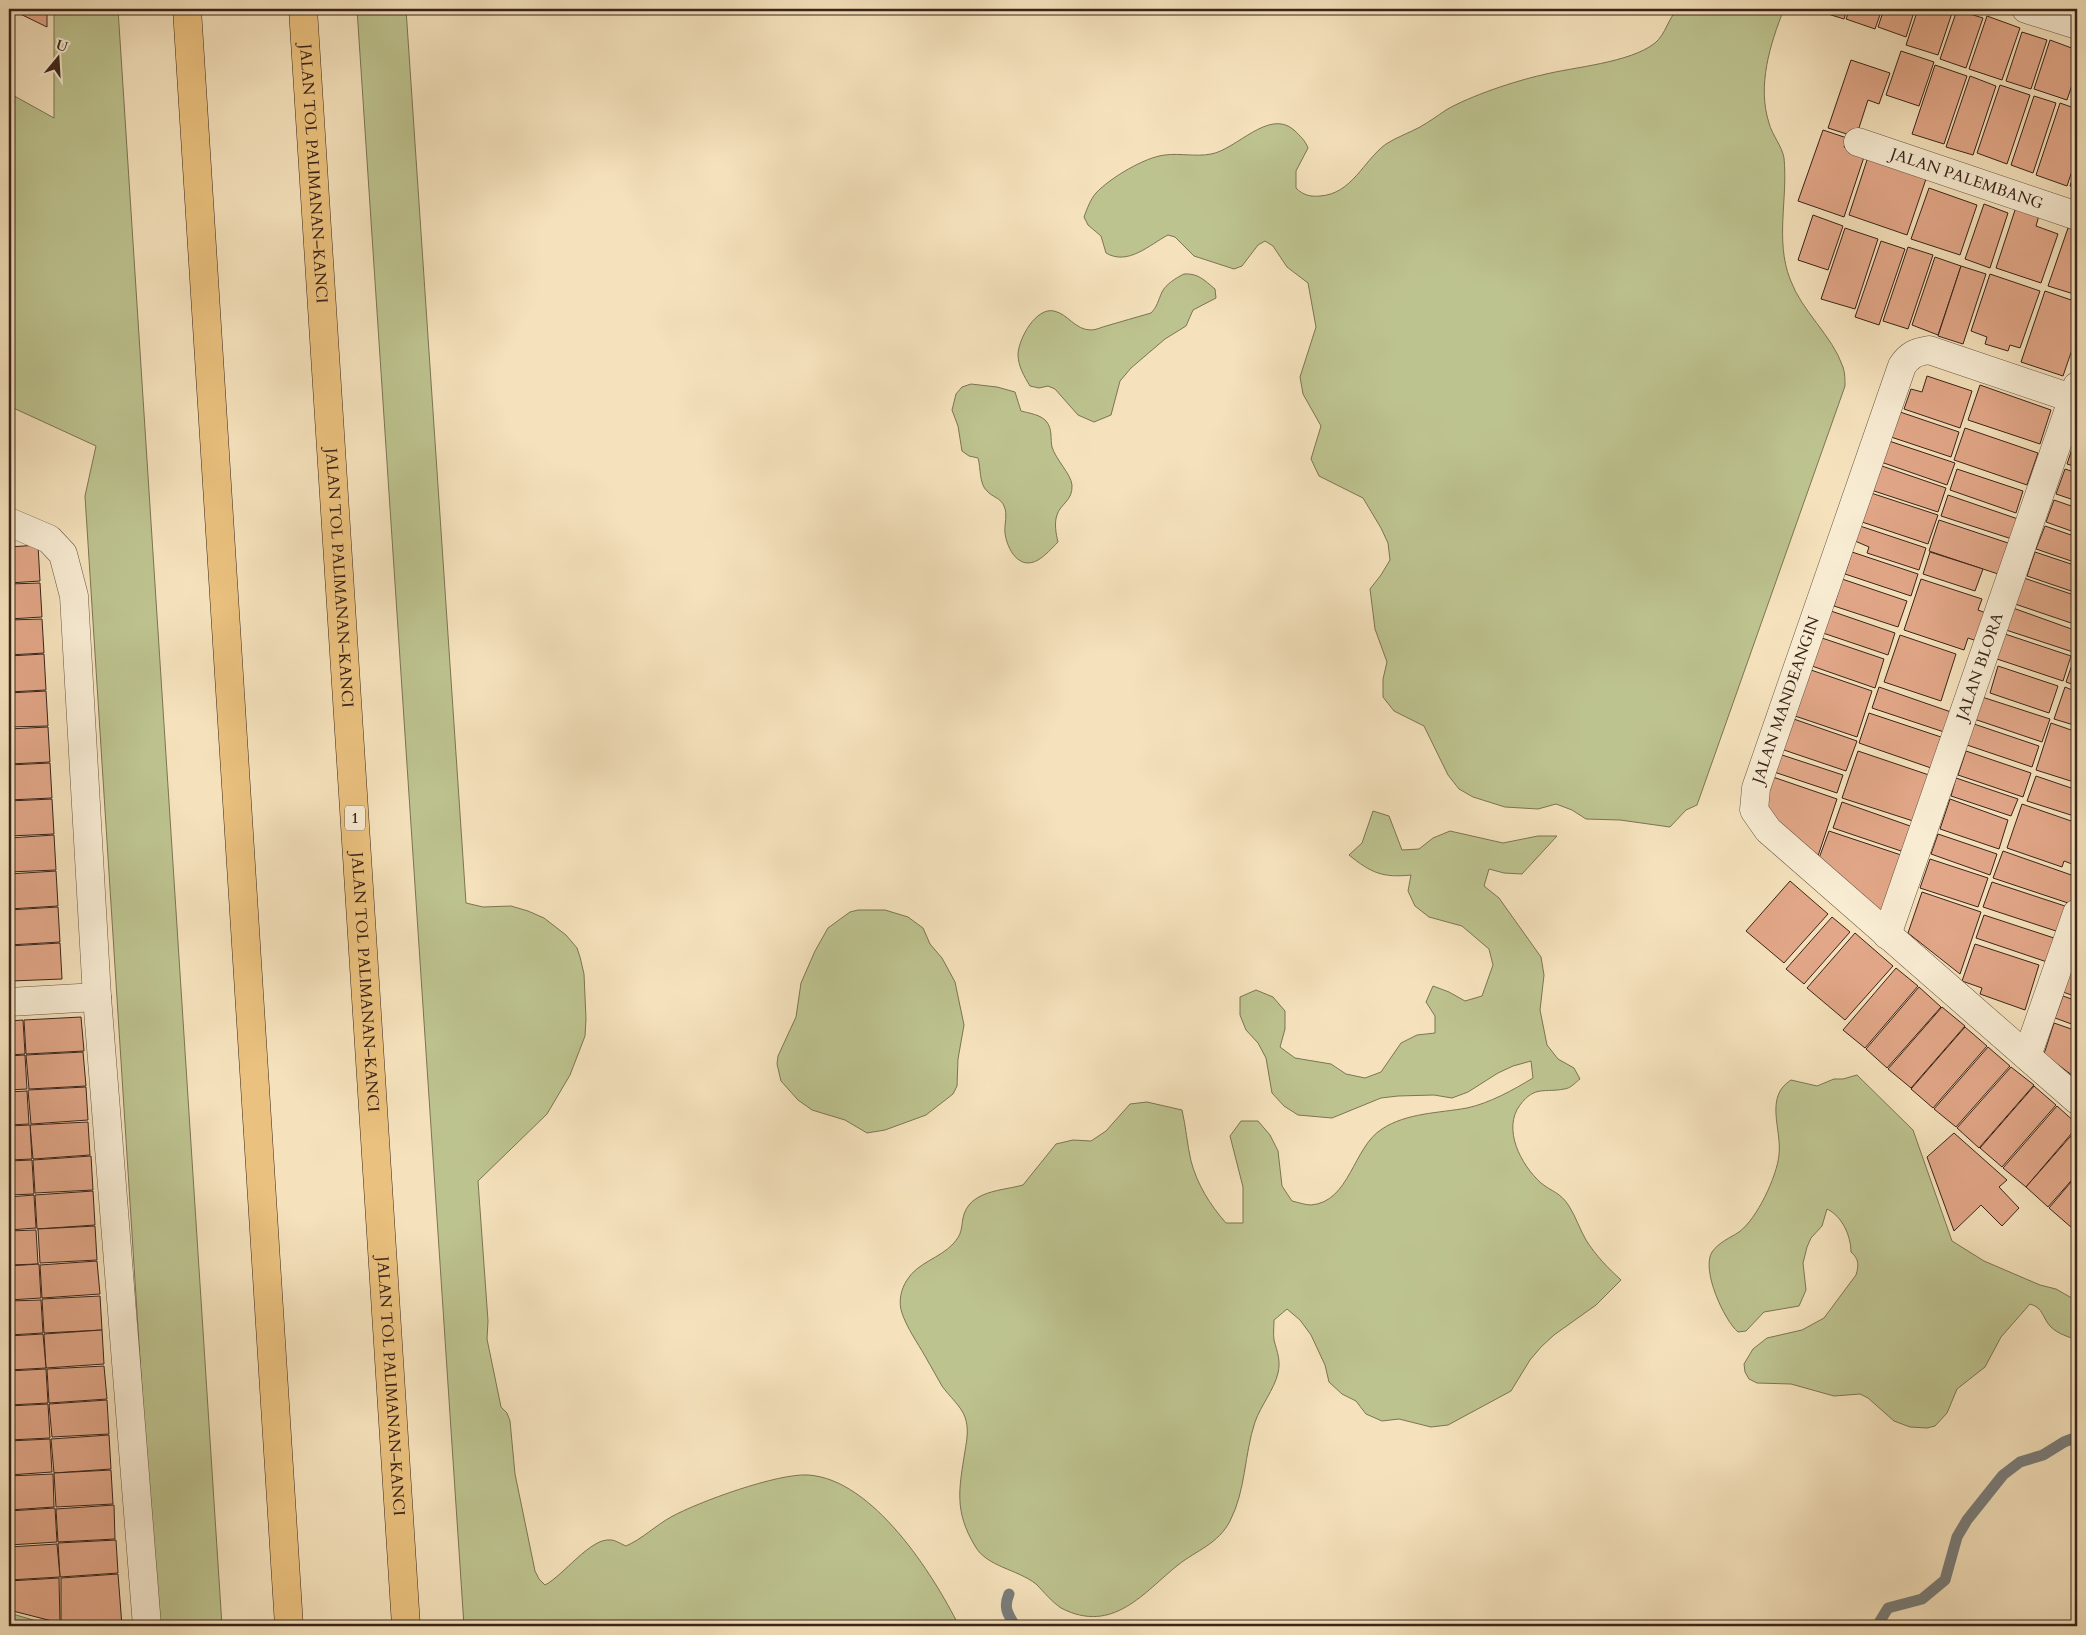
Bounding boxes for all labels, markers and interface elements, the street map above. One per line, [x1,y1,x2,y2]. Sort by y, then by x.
north arrow [32,32,82,82]
text: U [53,35,71,57]
street label: JALAN TOL PALIMANAN–KANCI [294,41,333,304]
street label: JALAN PALEMBANG [1886,142,2047,215]
street label: JALAN TOL PALIMANAN–KANCI [320,445,358,708]
street label: JALAN BLORA [1950,609,2009,725]
street label: JALAN MANDEANGIN [1746,613,1825,788]
road number: 1 [345,806,365,830]
street label: JALAN TOL PALIMANAN–KANCI [346,850,384,1112]
street label: JALAN TOL PALIMANAN–KANCI [371,1254,410,1517]

